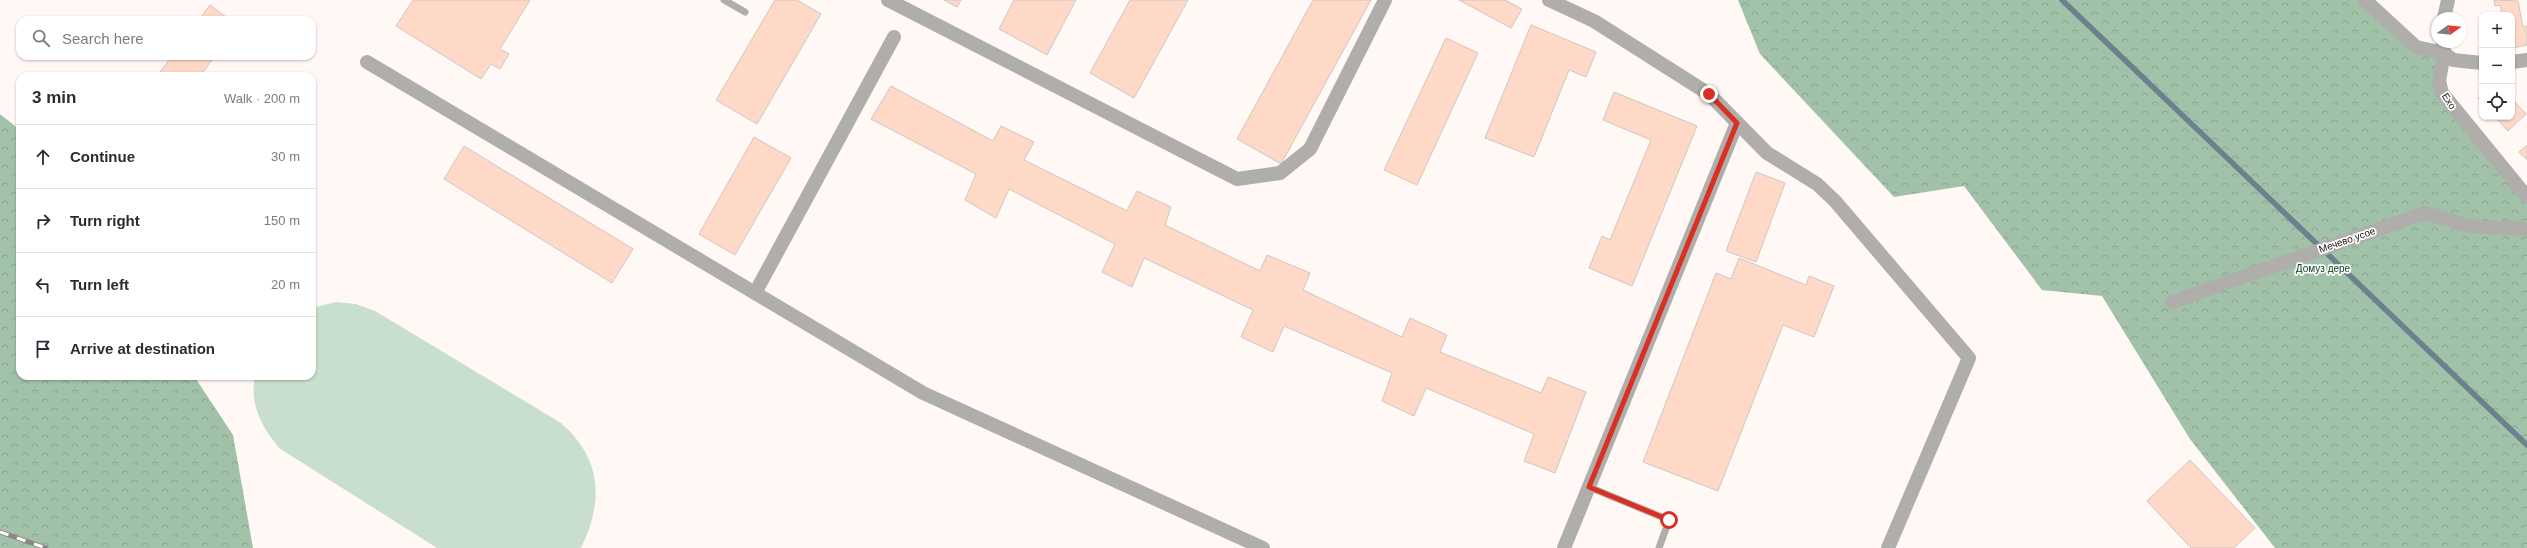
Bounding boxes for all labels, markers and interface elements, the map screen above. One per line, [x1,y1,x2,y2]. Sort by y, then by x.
north arrow [2431,12,2467,48]
map controls [2479,12,2515,120]
button: + [2479,12,2515,48]
search box [16,16,316,60]
icon: search [30,27,52,49]
text: Search here [62,30,144,47]
button: − [2479,48,2515,84]
button: locate [2479,84,2515,120]
route end [1700,85,1718,103]
text: 3 min [32,88,76,107]
text: Walk · 200 m [224,91,300,106]
street label: Ехо [2440,91,2459,112]
icon: ahead [32,146,54,168]
text: Continue [70,148,135,165]
text: 30 m [271,149,300,164]
icon: right [32,210,54,232]
text: Turn right [70,212,140,229]
text: 150 m [264,213,300,228]
street label: Мечево усое [2317,225,2377,255]
park label: Домуз дере [2296,263,2351,274]
icon: left [32,274,54,296]
text: Turn left [70,276,129,293]
text: 20 m [271,277,300,292]
icon: arrive [32,338,54,360]
text: Arrive at destination [70,340,215,357]
route start [1660,511,1678,529]

